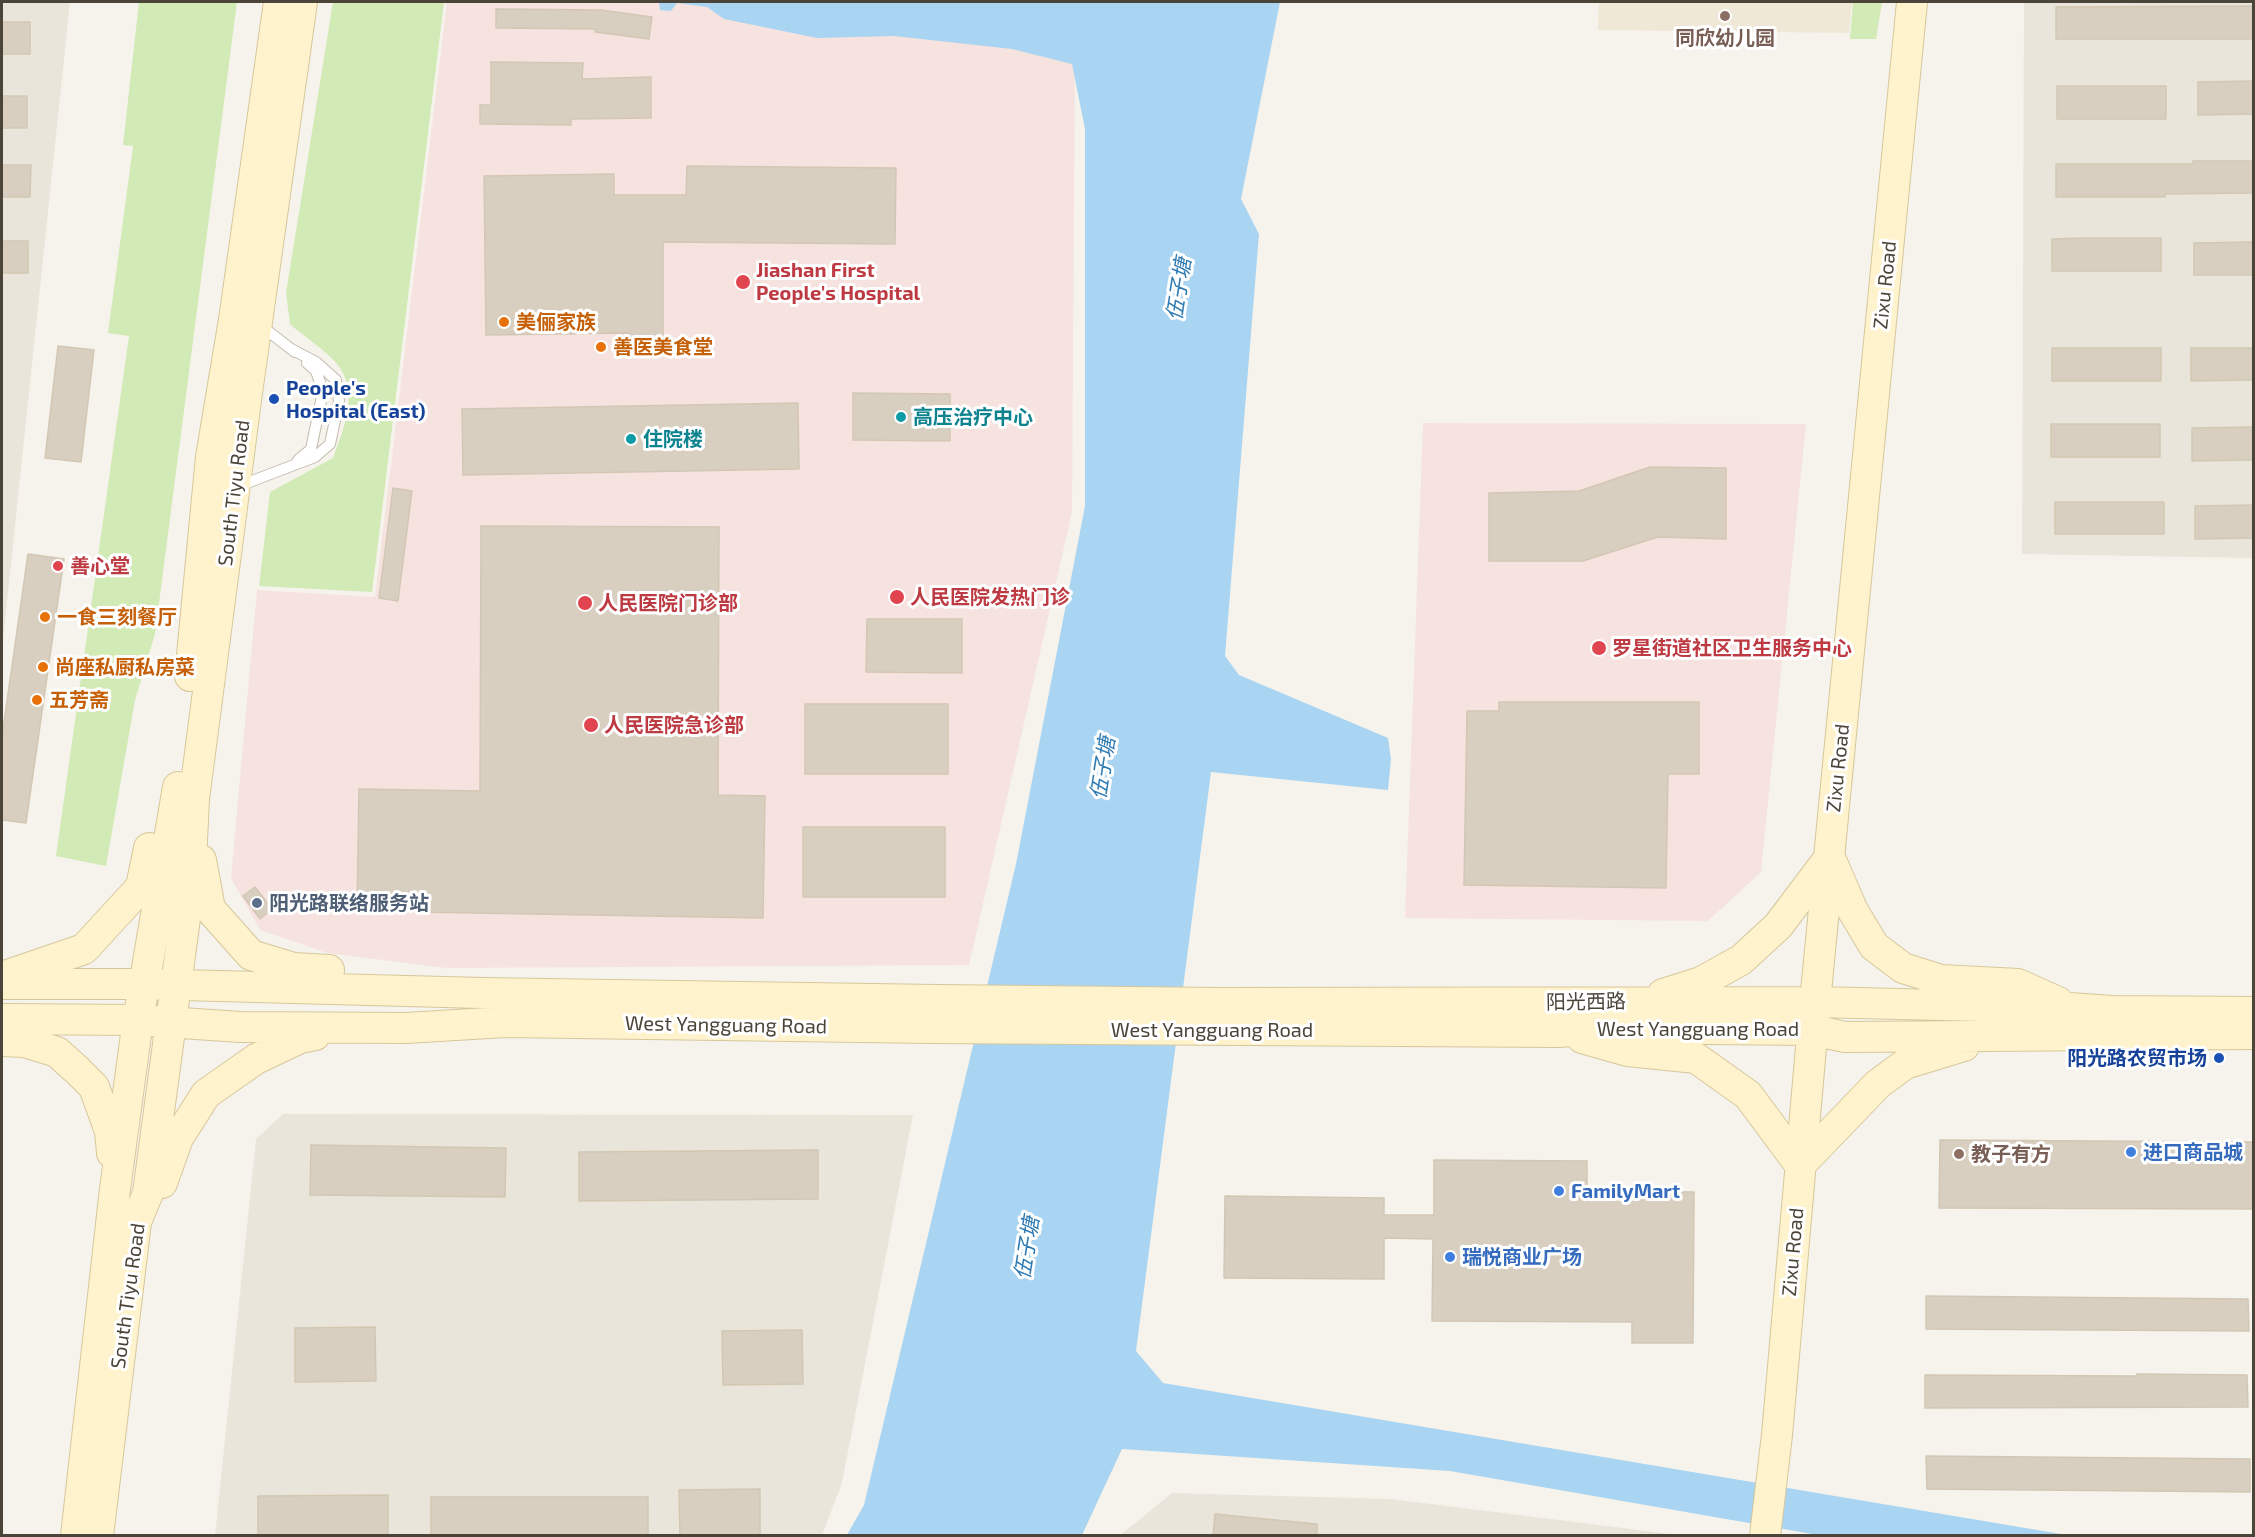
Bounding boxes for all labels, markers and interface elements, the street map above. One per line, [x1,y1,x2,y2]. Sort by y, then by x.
marker: 同欣幼儿园 [1718,9,1732,23]
place label: 同欣幼儿园 [1675,26,1775,50]
street label: Zixu Road [1868,240,1902,330]
water label: 伍子塘 [1162,256,1196,322]
place label: Jiashan First People's Hospital [756,258,920,305]
marker: Jiashan First People's Hospital [734,273,752,291]
place label: 美俪家族 [516,310,596,334]
marker: 美俪家族 [497,315,511,329]
place label: 善医美食堂 [613,335,713,359]
marker: 善医美食堂 [594,340,608,354]
place label: People's Hospital (East) [286,376,425,423]
marker: People's Hospital (East) [267,392,281,406]
place label: 高压治疗中心 [913,405,1033,429]
marker: 高压治疗中心 [894,410,908,424]
street label: South Tiyu Road [213,419,255,567]
place label: 住院楼 [643,427,703,451]
marker: 住院楼 [624,432,638,446]
place label: 善心堂 [70,554,130,578]
marker: 善心堂 [51,559,65,573]
place label: 人民医院发热门诊 [910,585,1070,609]
marker: 人民医院发热门诊 [888,588,906,606]
place label: 人民医院门诊部 [598,591,738,615]
marker: 人民医院门诊部 [576,594,594,612]
place label: 一食三刻餐厅 [57,605,177,629]
marker: 一食三刻餐厅 [38,610,52,624]
place label: 罗星街道社区卫生服务中心 [1612,636,1852,660]
marker: 罗星街道社区卫生服务中心 [1590,639,1608,657]
place label: 尚座私厨私房菜 [55,655,195,679]
marker: 尚座私厨私房菜 [36,660,50,674]
place label: 五芳斋 [49,688,109,712]
marker: 五芳斋 [30,693,44,707]
place label: 人民医院急诊部 [604,713,744,737]
marker: 人民医院急诊部 [582,716,600,734]
street label: Zixu Road [1821,723,1855,813]
water label: 伍子塘 [1086,735,1120,801]
place label: 阳光路联络服务站 [269,891,429,915]
marker: 阳光路联络服务站 [250,896,264,910]
street label: 阳光西路 [1546,989,1626,1015]
street label: West Yangguang Road [625,1011,827,1039]
street label: West Yangguang Road [1597,1017,1799,1041]
street label: West Yangguang Road [1111,1018,1313,1042]
place label: 阳光路农贸市场 [2067,1046,2207,1070]
marker: 阳光路农贸市场 [2212,1051,2226,1065]
place label: 进口商品城 [2143,1140,2243,1164]
place label: 教子有方 [1971,1142,2051,1166]
marker: 进口商品城 [2124,1145,2138,1159]
marker: 教子有方 [1952,1147,1966,1161]
place label: FamilyMart [1571,1179,1680,1203]
marker: FamilyMart [1552,1184,1566,1198]
street label: Zixu Road [1777,1207,1809,1297]
water label: 伍子塘 [1010,1215,1044,1281]
street label: South Tiyu Road [106,1222,150,1370]
place label: 瑞悦商业广场 [1462,1245,1582,1269]
marker: 瑞悦商业广场 [1443,1250,1457,1264]

